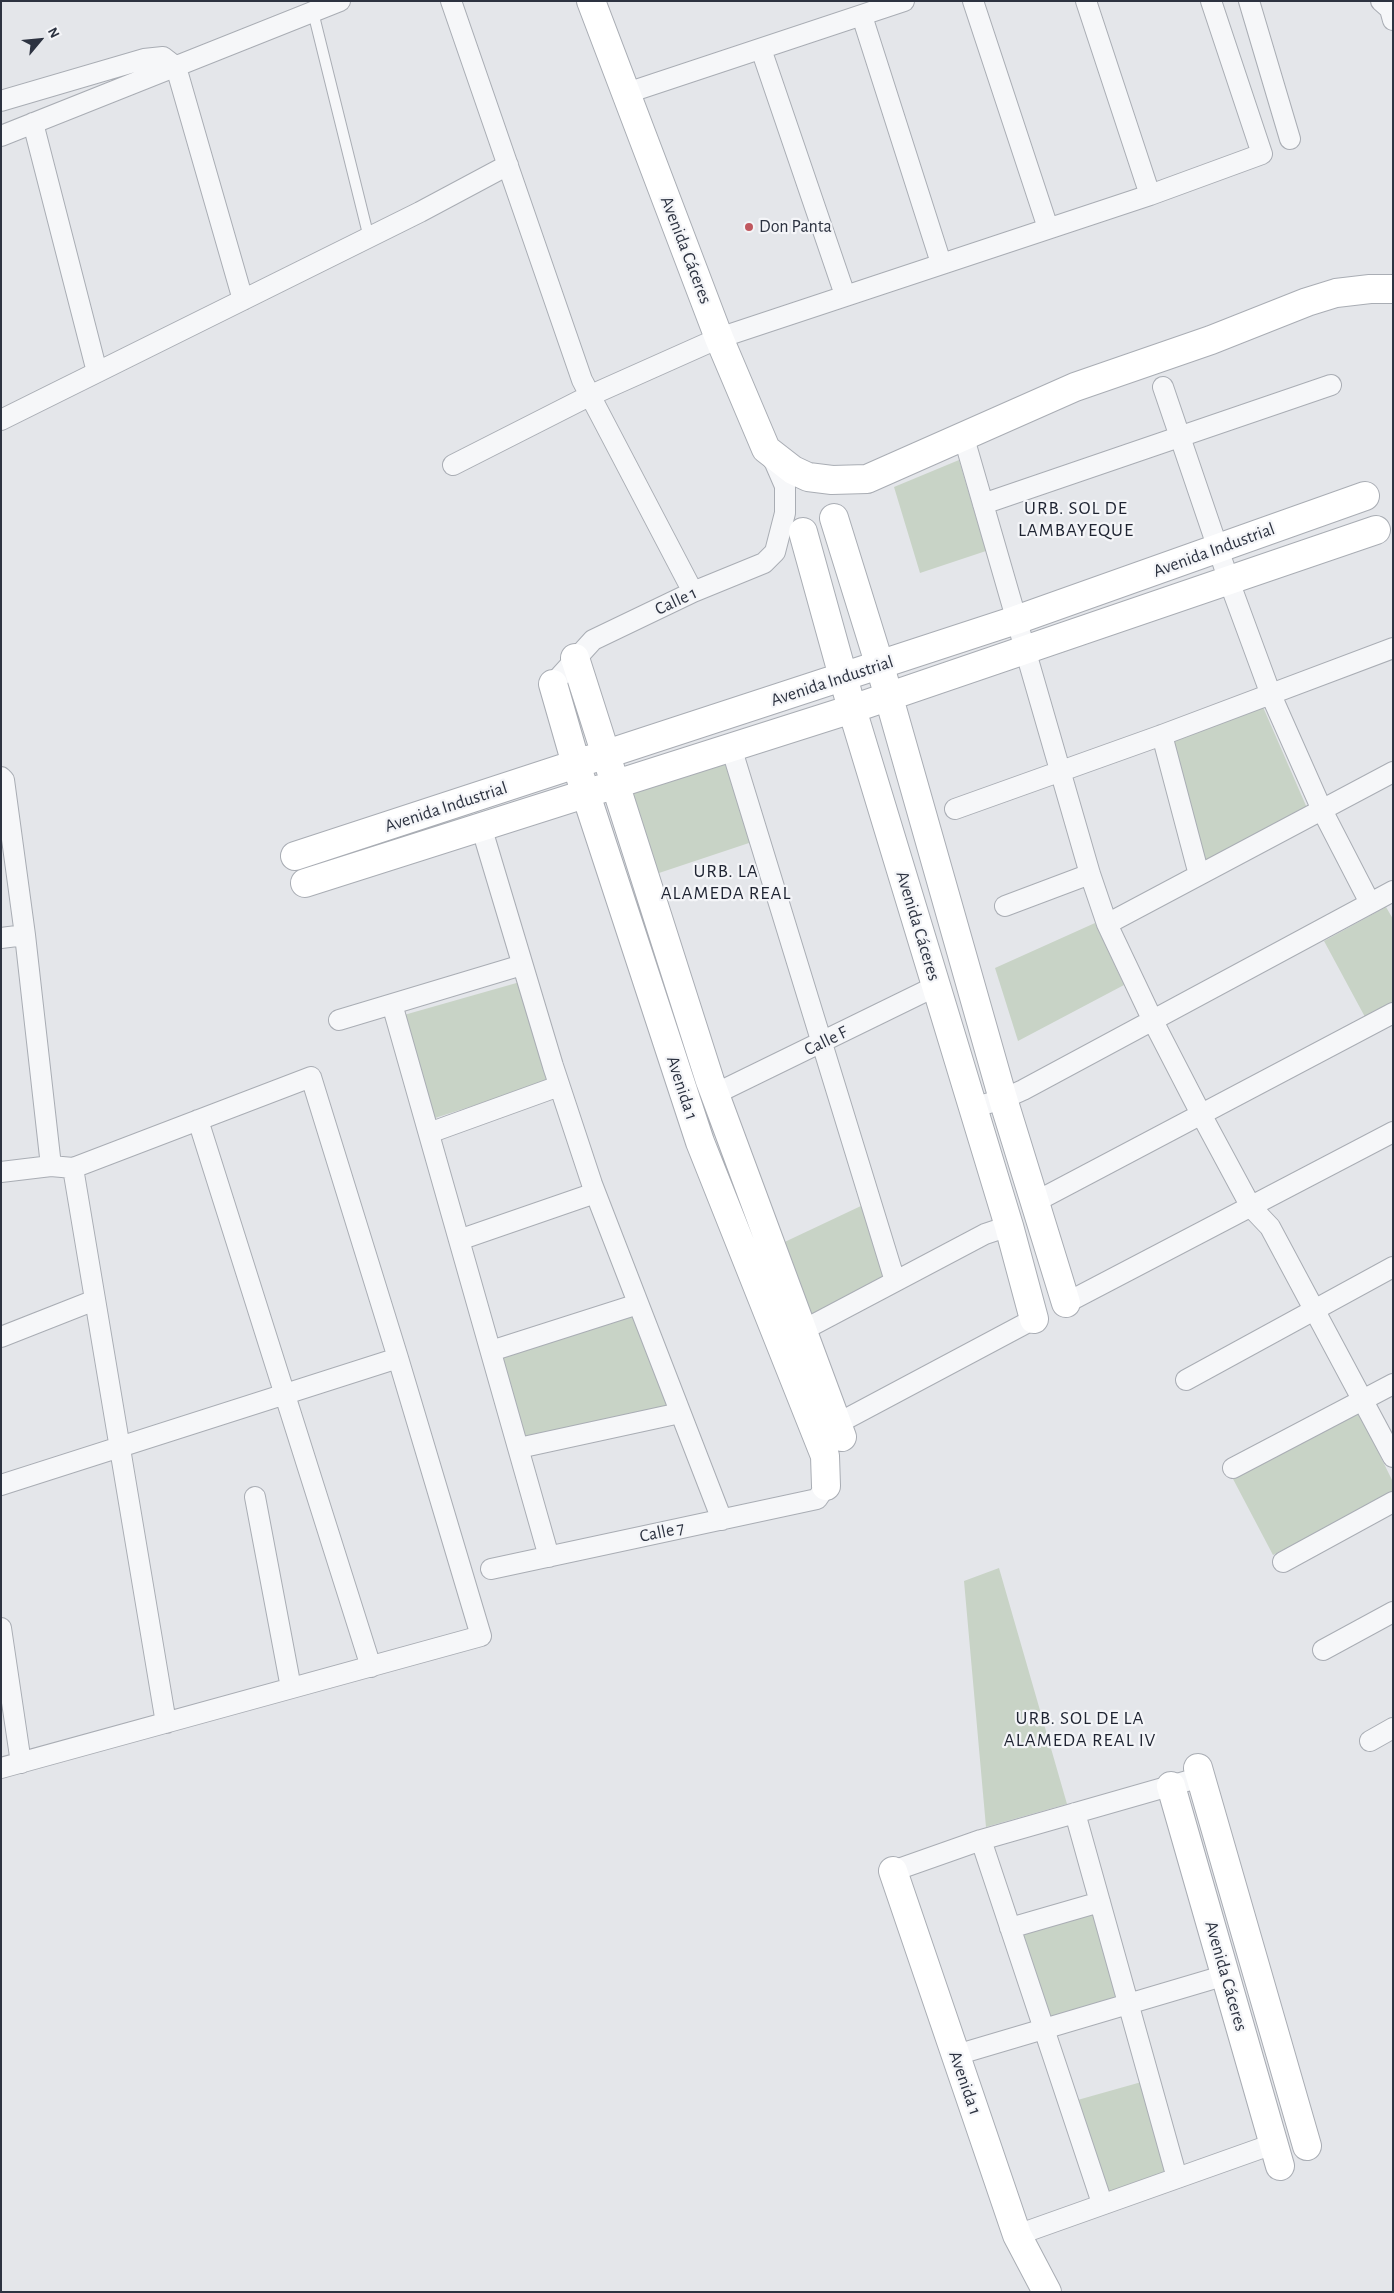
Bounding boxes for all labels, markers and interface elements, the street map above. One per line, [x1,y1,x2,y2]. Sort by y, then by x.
north arrow [15,15,65,65]
text: N [45,25,62,41]
street label: Avenida Cáceres [656,193,716,307]
place label: Don Panta [759,216,832,238]
marker: Don Panta [743,221,755,233]
district label: URB. SOL DE LAMBAYEQUE [1017,497,1135,541]
street label: Avenida Industrial [1150,518,1278,582]
street label: Calle 1 [651,582,701,620]
street label: Avenida Industrial [768,651,896,711]
street label: Avenida Industrial [382,777,510,837]
district label: URB. LA ALAMEDA REAL [659,860,793,904]
street label: Avenida Cáceres [891,869,945,983]
street label: Calle F [801,1021,851,1061]
street label: Avenida 1 [662,1053,702,1123]
street label: Calle 7 [638,1517,686,1547]
district label: URB. SOL DE LA ALAMEDA REAL IV [1002,1707,1158,1751]
street label: Avenida Cáceres [1200,1918,1252,2034]
street label: Avenida 1 [944,2048,986,2118]

